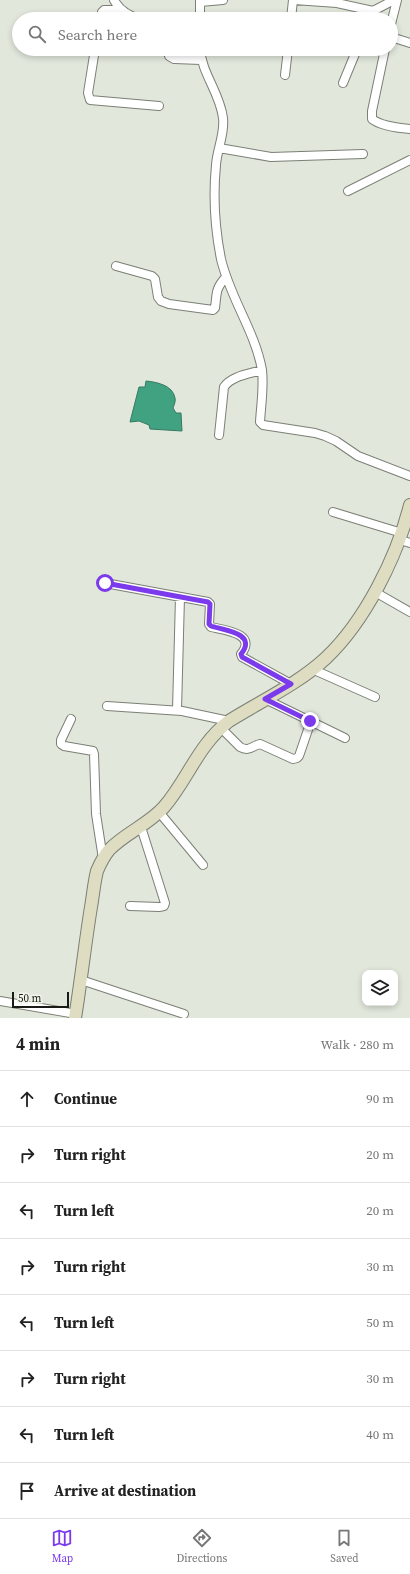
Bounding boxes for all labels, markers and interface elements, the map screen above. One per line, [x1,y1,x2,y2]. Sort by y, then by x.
search box [12,12,398,56]
icon: search [26,23,48,45]
text: Search here [58,24,137,45]
route start [96,574,114,592]
route end [301,712,319,730]
map controls [362,970,398,1006]
button: layers [362,970,398,1006]
scale bar [12,990,69,1009]
text: 50 m [18,991,41,1006]
text: 4 min [16,1032,60,1056]
text: Walk · 280 m [321,1036,394,1053]
icon: ahead [16,1088,38,1110]
text: Continue [54,1088,117,1109]
text: 90 m [366,1090,394,1107]
icon: right [16,1144,38,1166]
text: Turn right [54,1144,126,1165]
text: 20 m [366,1146,394,1163]
icon: left [16,1200,38,1222]
text: Turn left [54,1200,114,1221]
text: 20 m [366,1202,394,1219]
icon: right [16,1256,38,1278]
text: Turn right [54,1256,126,1277]
text: 30 m [366,1258,394,1275]
icon: left [16,1312,38,1334]
text: Turn left [54,1312,114,1333]
text: 50 m [366,1314,394,1331]
icon: right [16,1368,38,1390]
text: Turn right [54,1368,126,1389]
text: 30 m [366,1370,394,1387]
icon: left [16,1424,38,1446]
text: Turn left [54,1424,114,1445]
text: 40 m [366,1426,394,1443]
icon: arrive [16,1480,38,1502]
text: Arrive at destination [54,1480,196,1501]
tab: Map [51,1527,73,1566]
tab: Directions [176,1527,227,1566]
tab: Saved [330,1527,359,1566]

